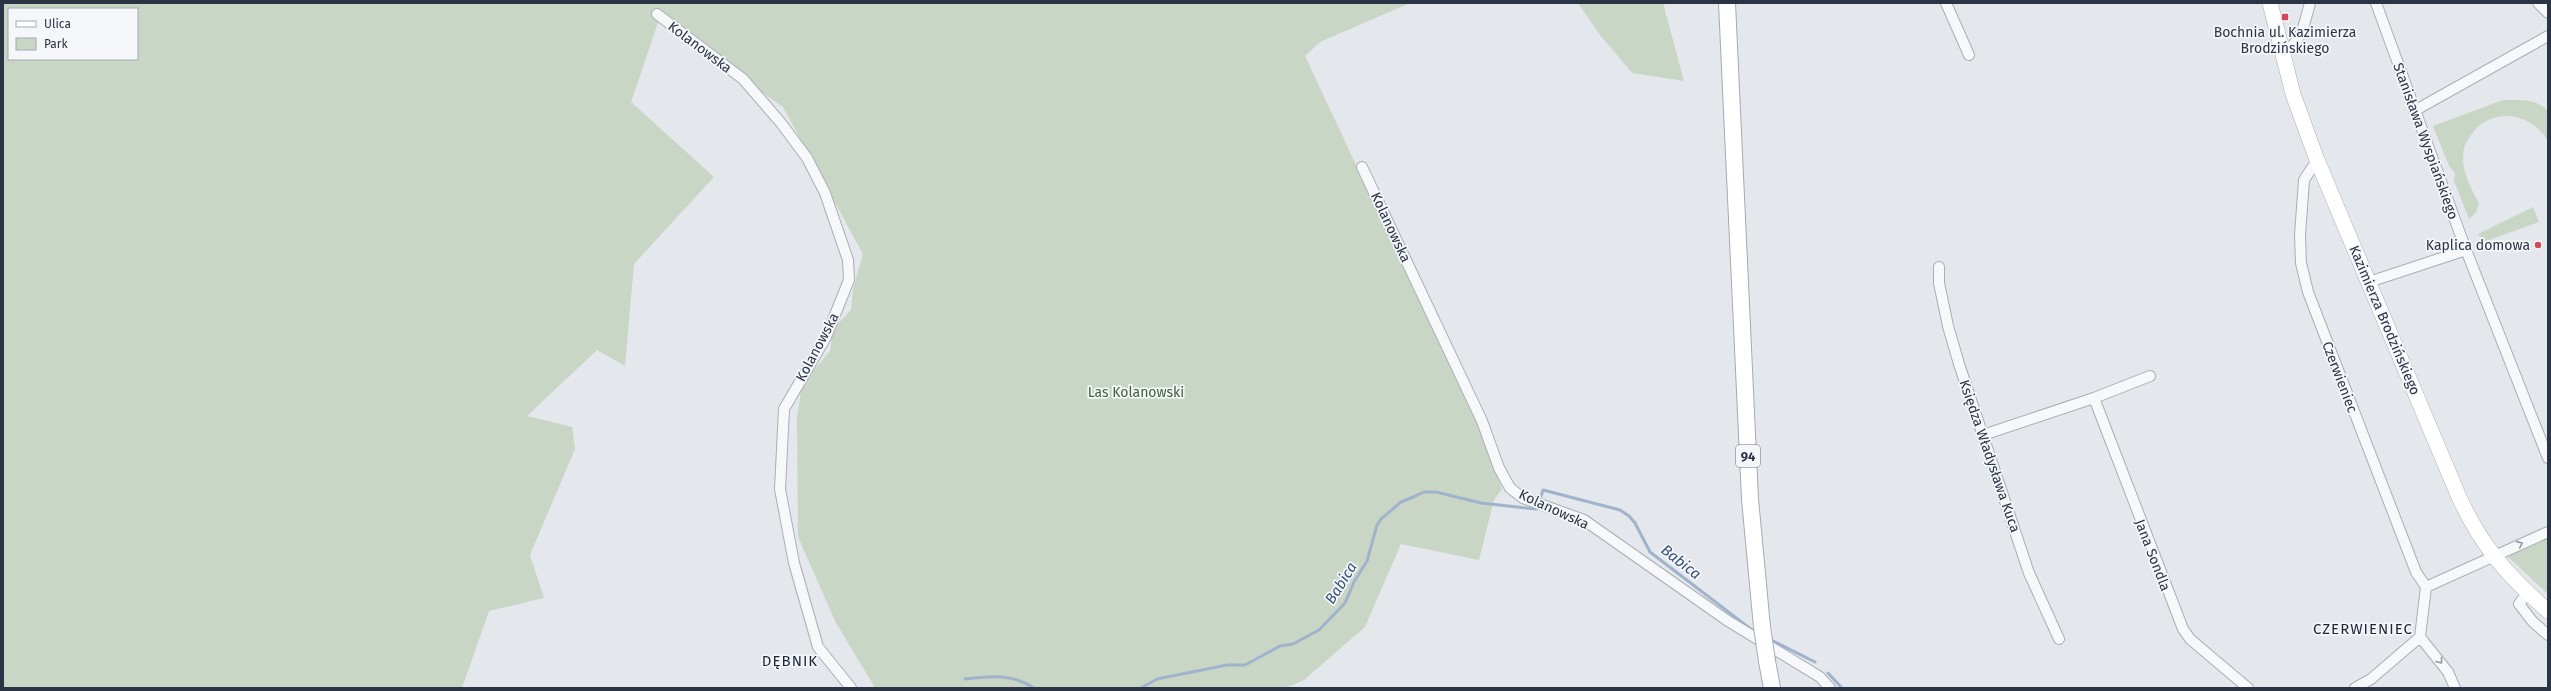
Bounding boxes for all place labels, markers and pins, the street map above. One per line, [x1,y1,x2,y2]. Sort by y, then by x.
marker: Bochnia ul. Kazimierza Brodzińskiego [2280,12,2290,22]
place label: Bochnia ul. Kazimierza Brodzińskiego [2214,24,2356,57]
place label: Kaplica domowa [2426,237,2530,254]
marker: Kaplica domowa [2533,240,2543,250]

